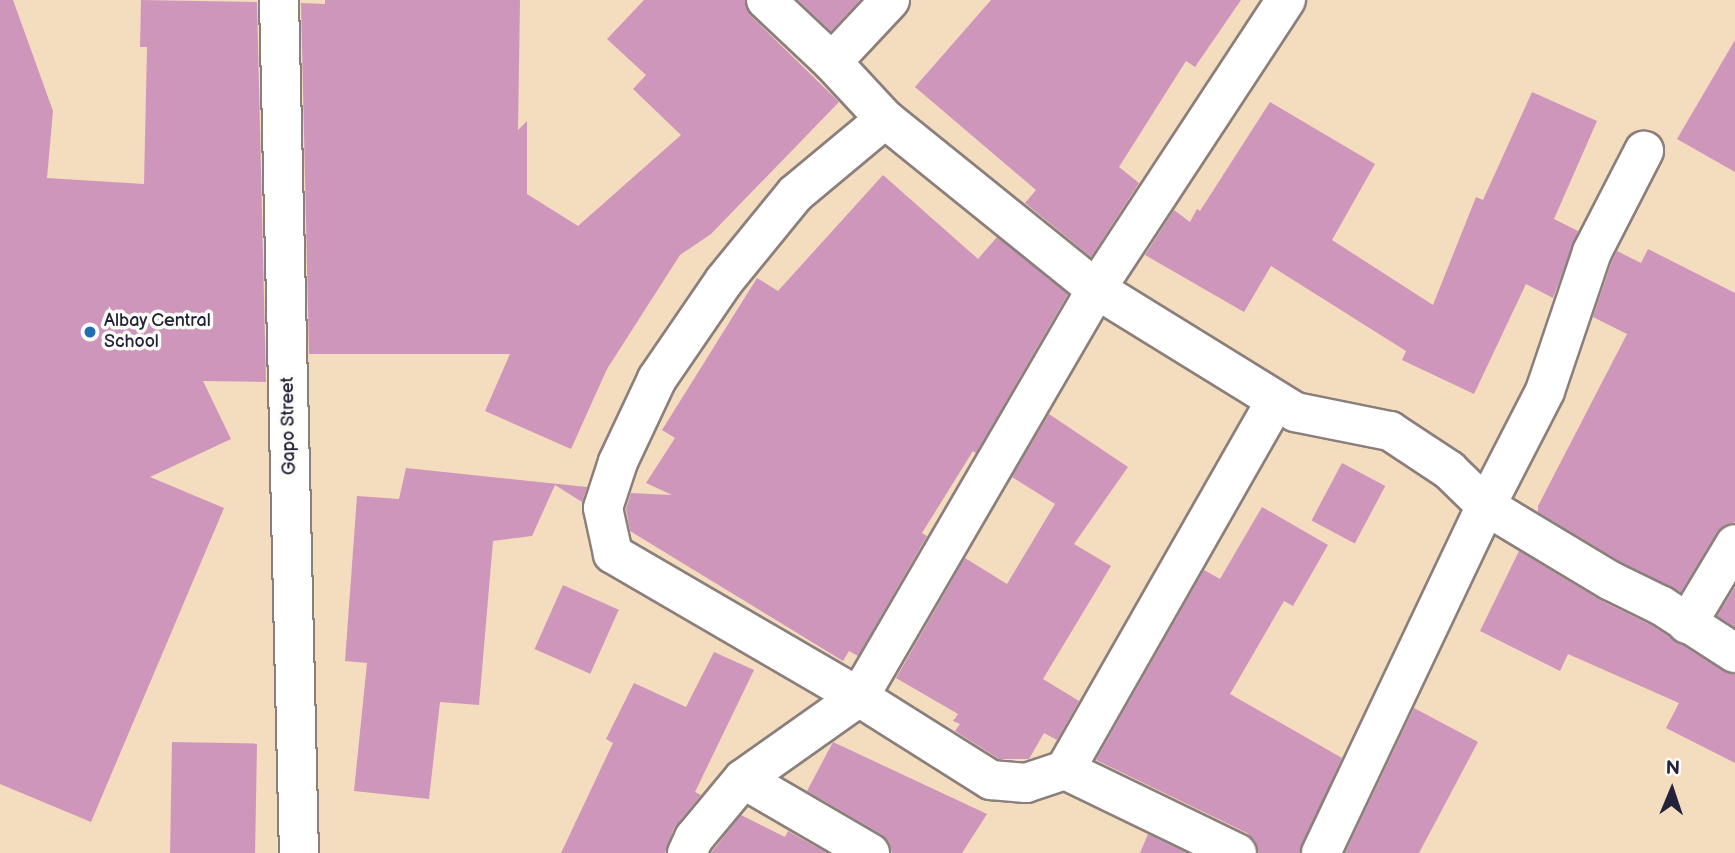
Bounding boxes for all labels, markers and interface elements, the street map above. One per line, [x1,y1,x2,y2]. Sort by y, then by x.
place label: Albay Central School [104,311,212,354]
marker: Albay Central School [82,324,98,340]
street label: Gapo Street [277,376,301,476]
north arrow [1637,755,1707,825]
text: N [1665,757,1680,780]

